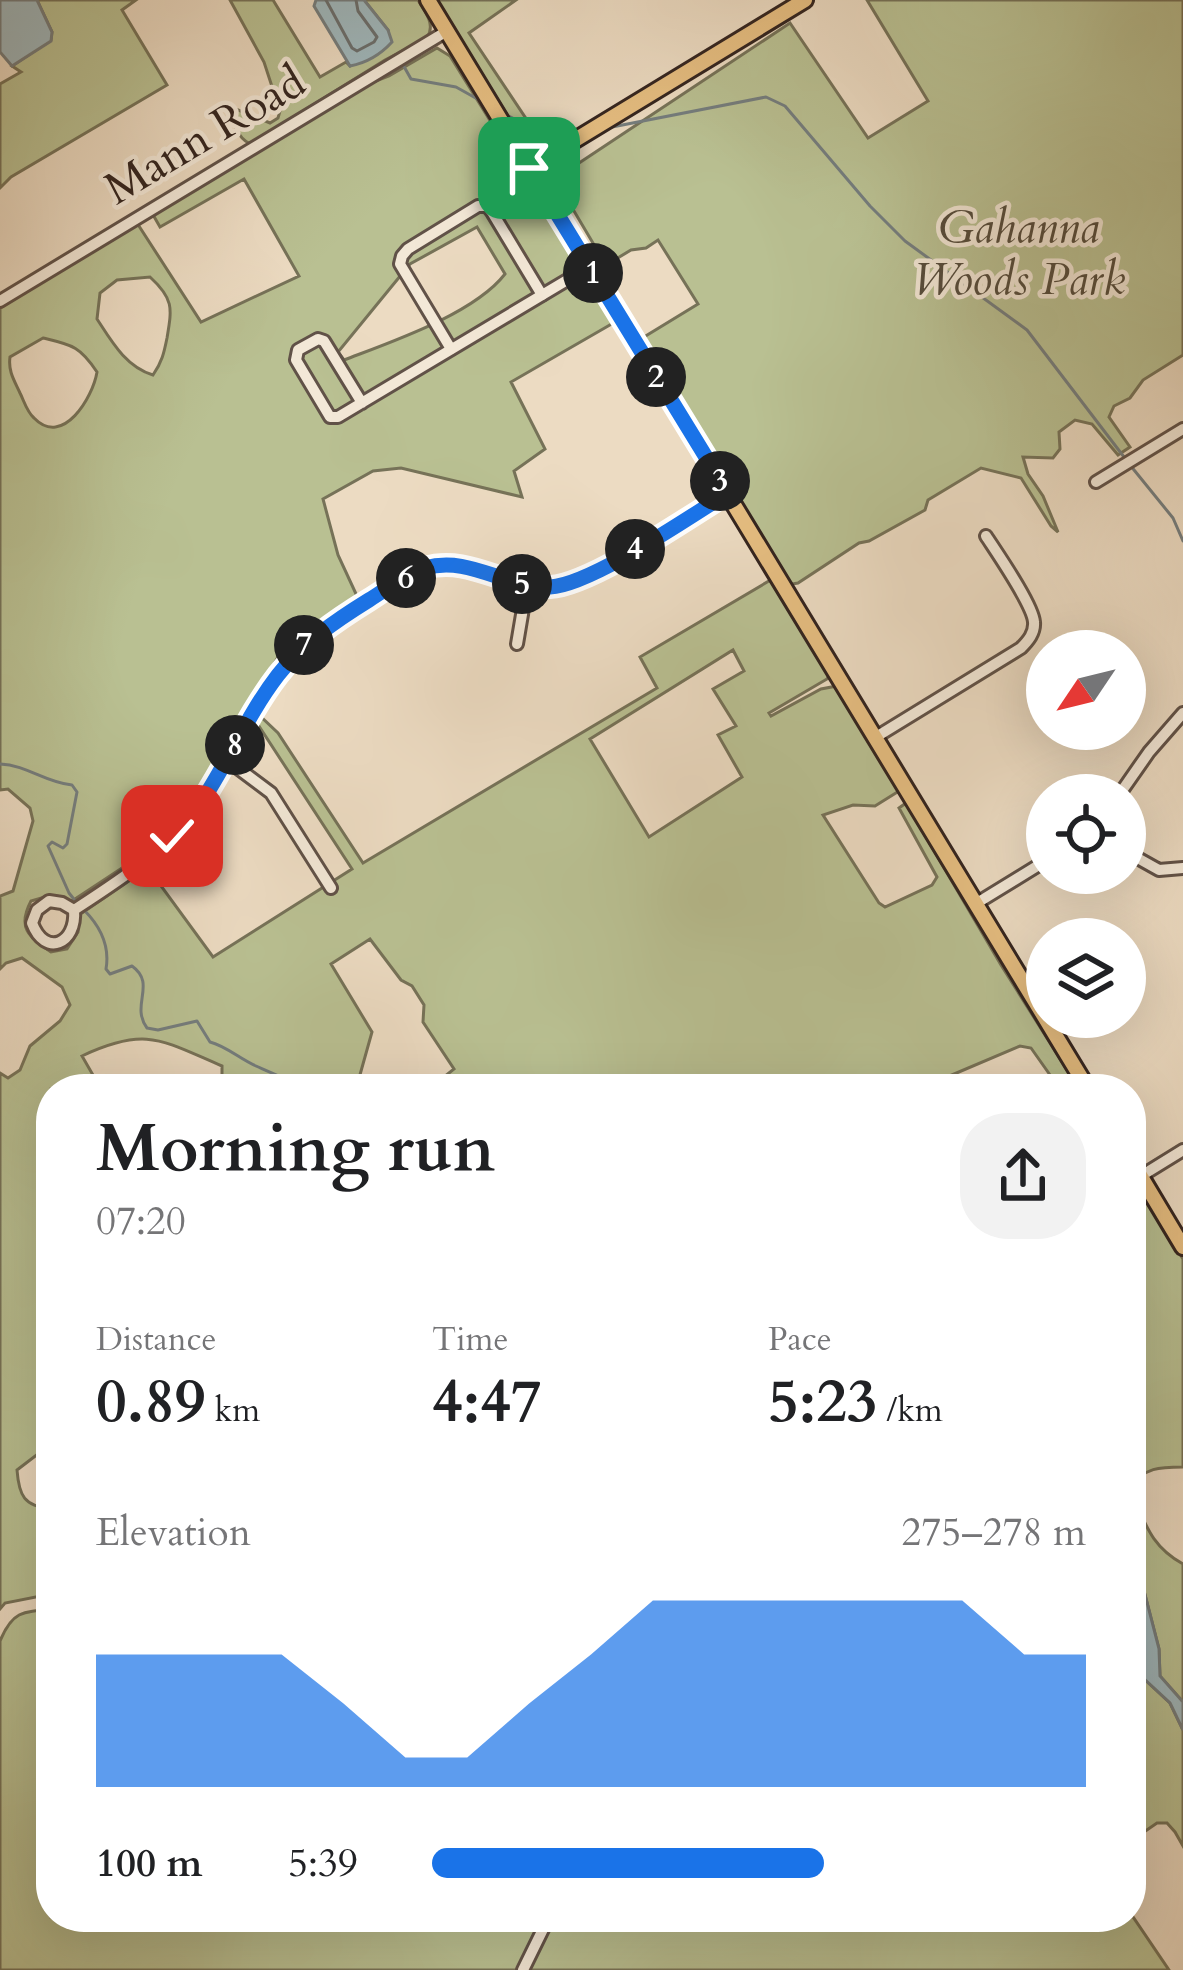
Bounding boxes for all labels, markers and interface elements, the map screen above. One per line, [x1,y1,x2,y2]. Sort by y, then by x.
street label: Mann Road [93,51,317,219]
pin [478,117,580,219]
icon: arrive [496,135,562,201]
park label: Gahanna Woods Park [913,197,1125,310]
pin: 1 [563,243,623,303]
text: 1 [585,250,601,295]
pin: 2 [626,347,686,407]
text: 2 [648,354,664,399]
pin: 3 [690,451,750,511]
text: 3 [712,458,728,503]
pin: 4 [605,519,665,579]
text: 4 [627,526,643,571]
pin: 6 [376,548,436,608]
pin: 5 [492,554,552,614]
text: 6 [398,555,414,600]
text: 5 [514,561,530,606]
pin: 7 [274,615,334,675]
text: 7 [296,622,312,667]
north arrow [1026,630,1146,750]
map controls [1026,630,1146,1038]
pin: 8 [205,715,265,775]
text: 8 [227,722,243,767]
button: locate [1026,774,1146,894]
pin [121,785,223,887]
icon: check [139,803,205,869]
button: layers [1026,918,1146,1038]
text: Morning run [96,1105,495,1194]
button: share [960,1113,1086,1239]
text: 07:20 [96,1195,186,1248]
text: Distance [96,1317,217,1362]
text: Time [432,1317,508,1362]
text: Pace [768,1317,832,1362]
text: 0.89 [96,1362,206,1443]
text: 4:47 [432,1362,542,1443]
text: 5:23 [768,1362,878,1443]
text: km [206,1388,260,1433]
text: /km [878,1388,943,1433]
text: Elevation [96,1506,251,1559]
text: 275–278 m [901,1506,1086,1559]
text: 100 m [96,1837,202,1890]
text: 5:39 [288,1837,358,1890]

